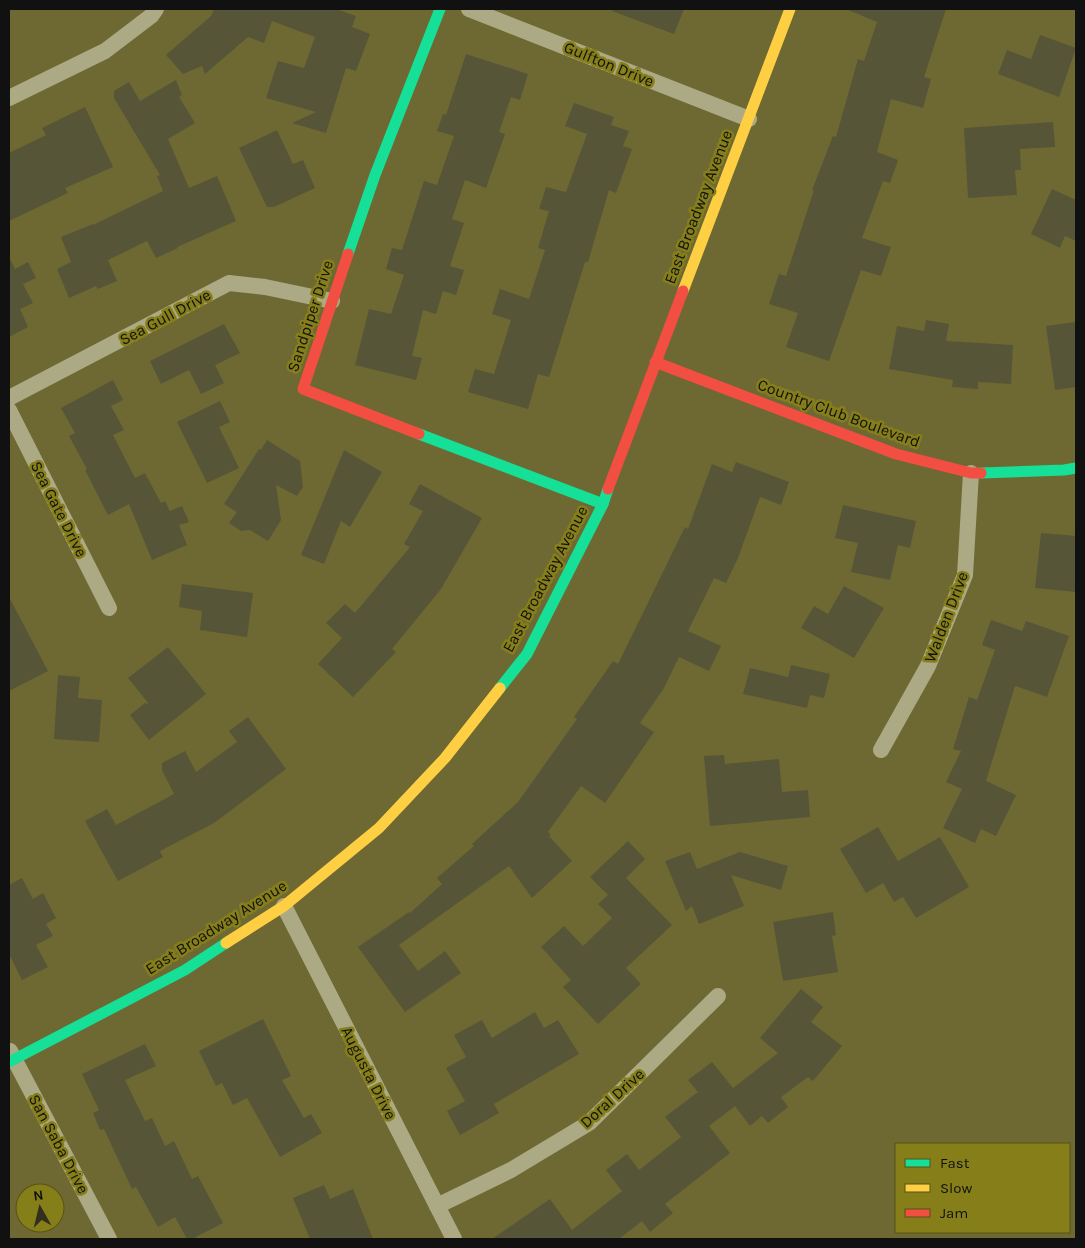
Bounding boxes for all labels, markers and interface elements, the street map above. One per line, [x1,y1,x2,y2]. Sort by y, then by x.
street label: Gulfton Drive [561,37,657,91]
street label: East Broadway Avenue [660,127,736,287]
street label: Sandpiper Drive [283,258,337,374]
street label: Sea Gull Drive [116,285,214,349]
street label: Country Club Boulevard [755,375,923,451]
street label: Sea Gate Drive [27,458,91,560]
street label: East Broadway Avenue [498,503,592,655]
street label: Walden Drive [920,569,972,665]
street label: East Broadway Avenue [142,876,290,978]
street label: Augusta Drive [337,1023,401,1123]
street label: Doral Drive [576,1064,648,1132]
street label: San Saba Drive [25,1091,93,1197]
legend [895,1143,1070,1233]
text: Fast [940,1154,970,1172]
text: Slow [940,1179,972,1197]
north arrow [15,1183,65,1233]
text: N [32,1187,44,1205]
text: Jam [940,1204,968,1222]

